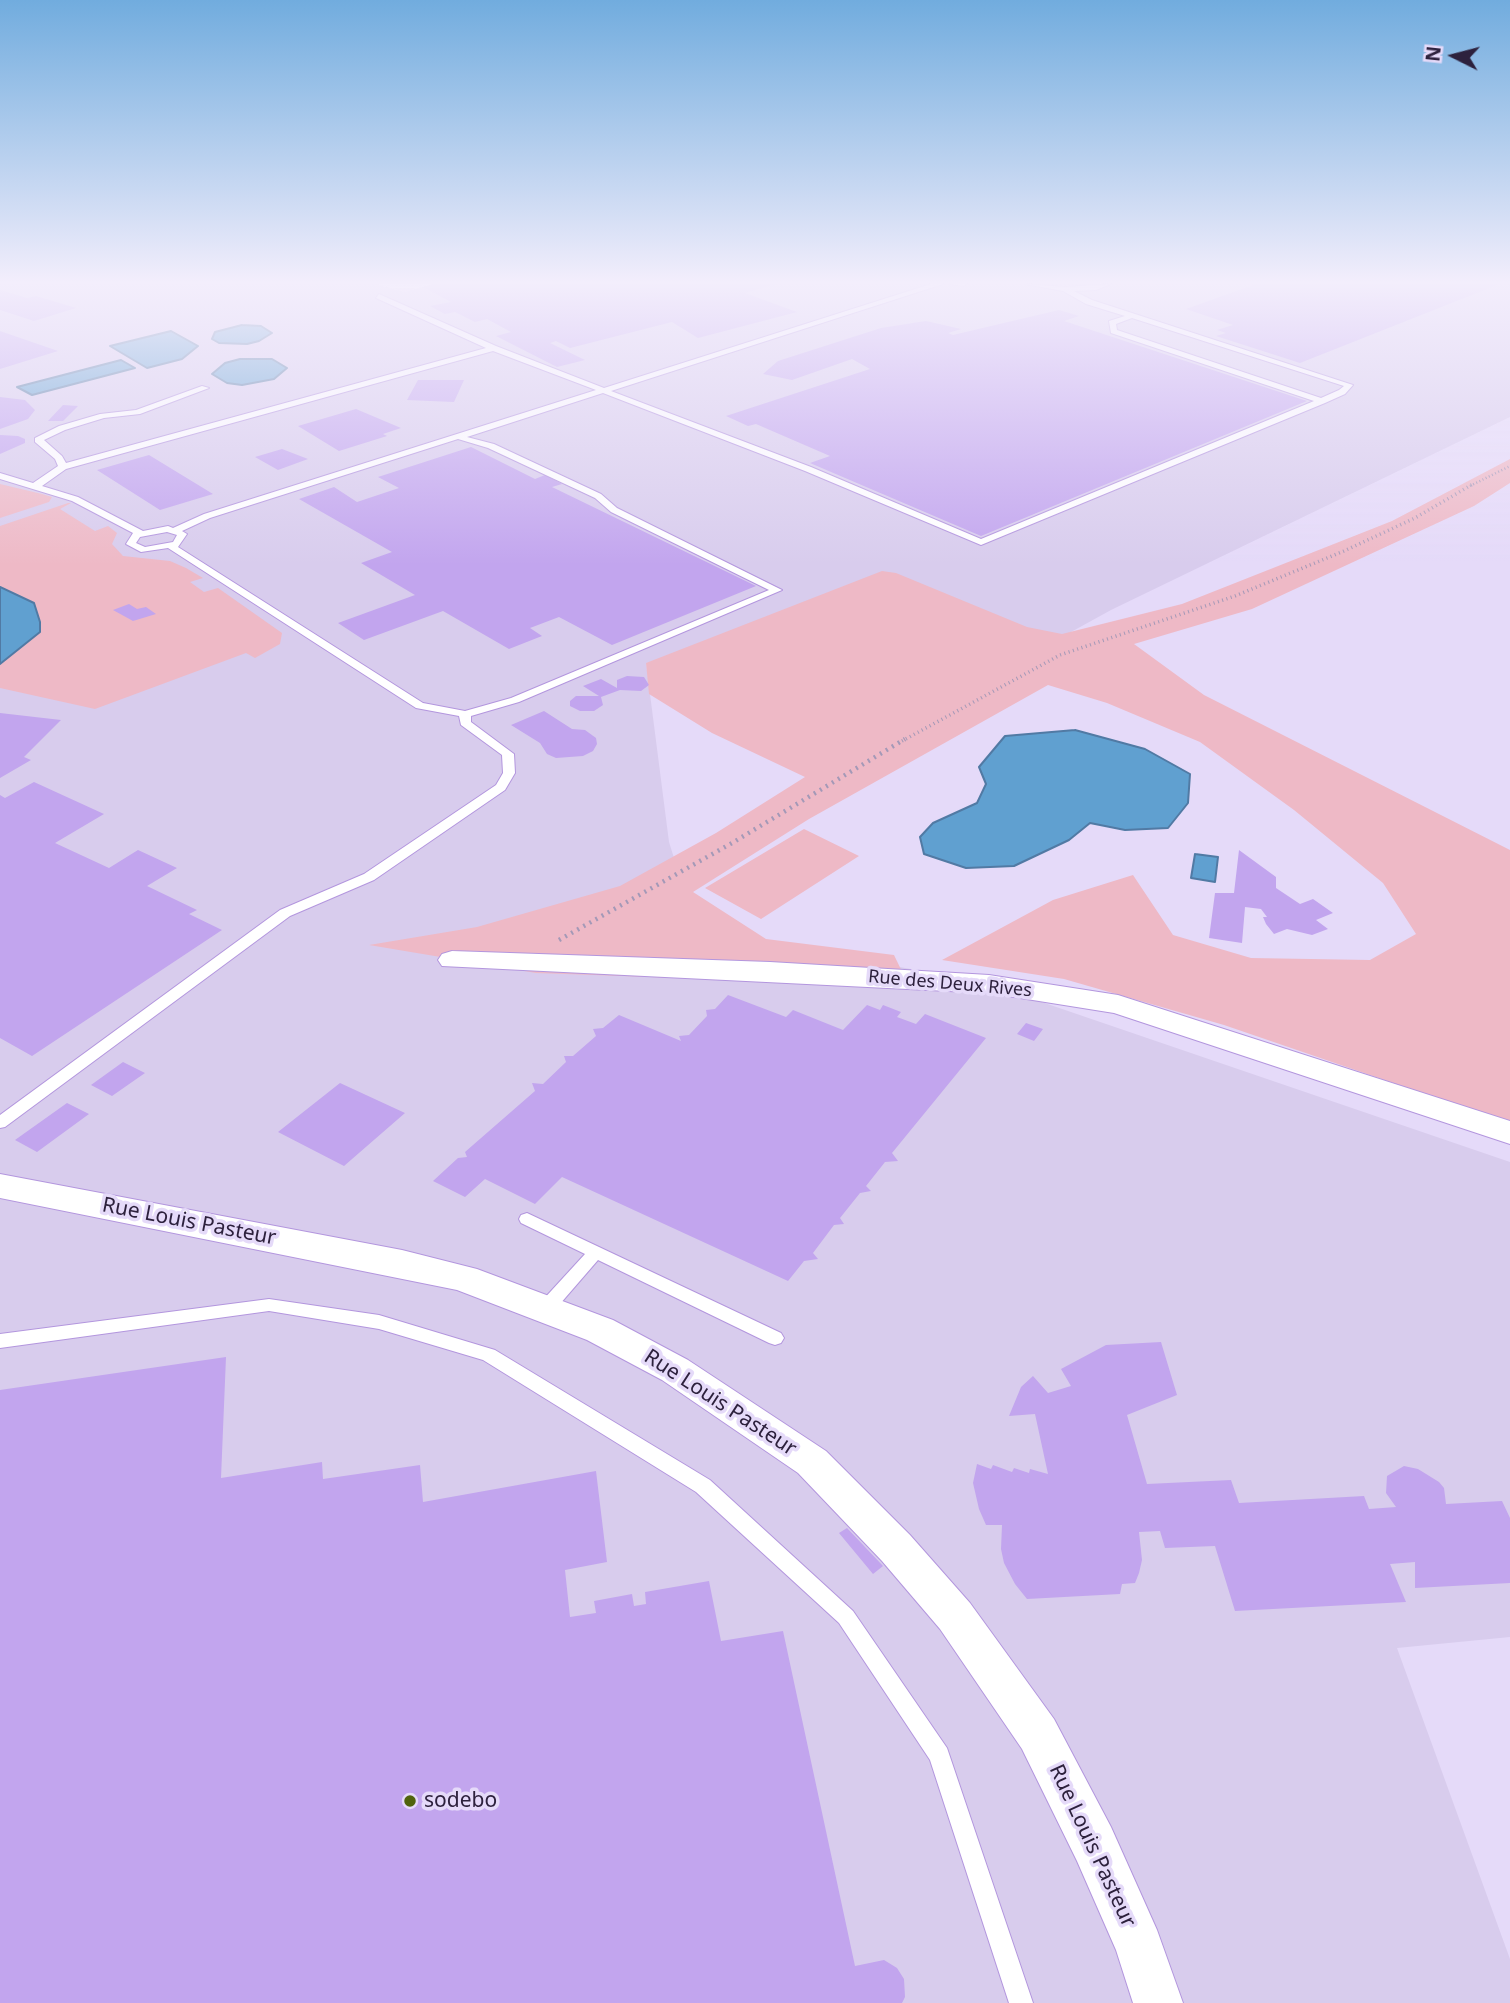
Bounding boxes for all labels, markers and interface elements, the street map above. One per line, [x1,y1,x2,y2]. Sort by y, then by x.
north arrow [1419,21,1489,91]
text: N [1419,45,1447,63]
street label: Rue des Deux Rives [867,966,1033,1002]
street label: Rue Louis Pasteur [100,1193,278,1251]
street label: Rue Louis Pasteur [639,1344,801,1462]
street label: Rue Louis Pasteur [1043,1761,1141,1931]
place label: sodebo [424,1788,497,1814]
marker: sodebo [402,1793,418,1809]

